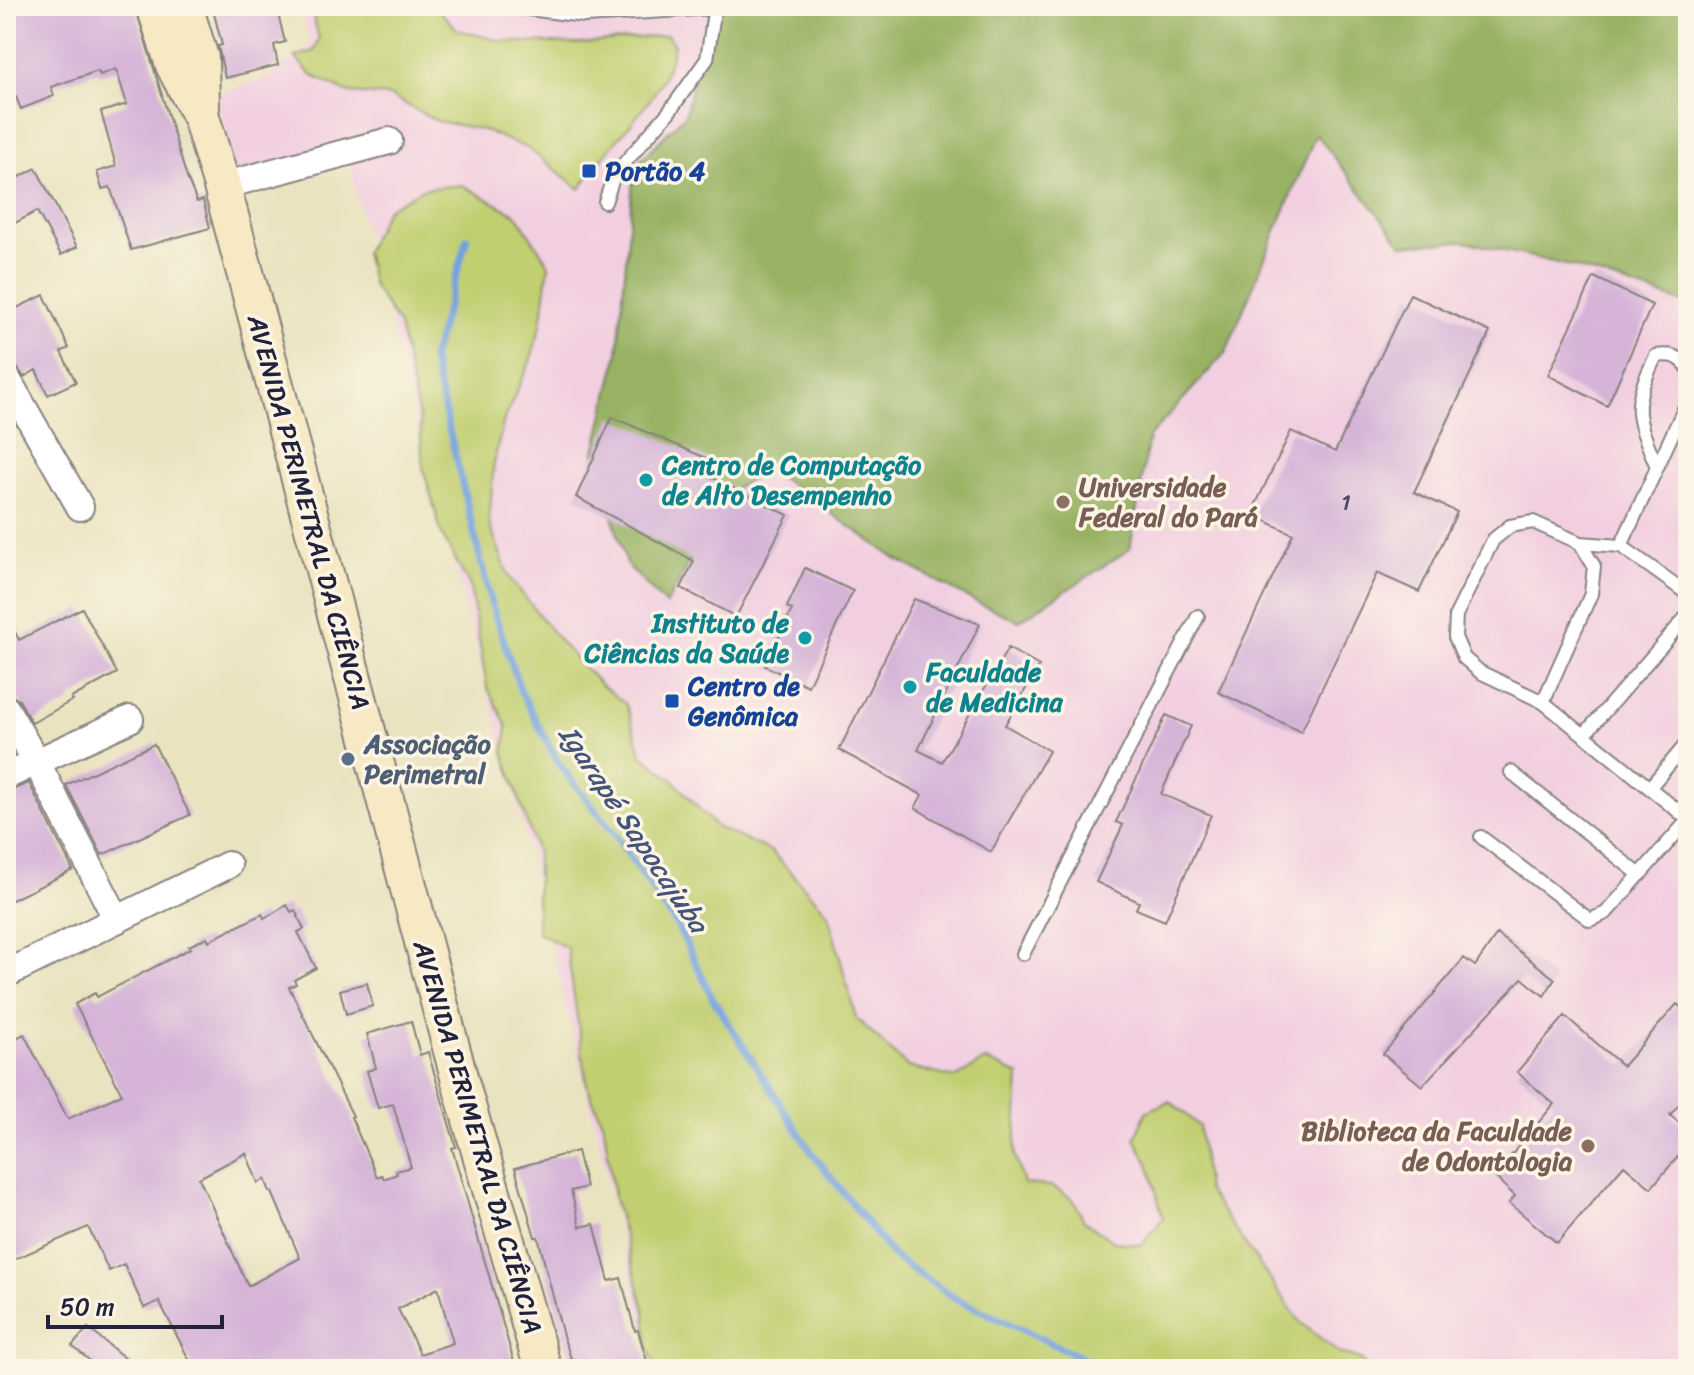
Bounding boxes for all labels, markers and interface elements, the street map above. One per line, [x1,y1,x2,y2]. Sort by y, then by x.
place label: Portão 4 [605,148,705,194]
marker: Portão 4 [580,162,598,180]
street label: AVENIDA PERIMETRAL DA CIÊNCIA [234,308,384,715]
place label: Centro de Computação de Alto Desempenho [661,442,922,518]
place label: Universidade Federal do Pará [1078,464,1258,540]
marker: Centro de Computação de Alto Desempenho [637,471,655,489]
house number: 1 [1341,483,1351,522]
marker: Universidade Federal do Pará [1054,493,1072,511]
place label: Instituto de Ciências da Saúde [584,600,790,676]
marker: Instituto de Ciências da Saúde [796,629,814,647]
place label: Faculdade de Medicina [925,649,1063,725]
place label: Centro de Genômica [687,663,800,739]
marker: Faculdade de Medicina [901,678,919,696]
marker: Centro de Genômica [663,692,681,710]
water label: Igarapé Sapocajuba [545,714,723,945]
place label: Associação Perimetral [363,721,491,797]
marker: Associação Perimetral [339,750,357,768]
street label: AVENIDA PERIMETRAL DA CIÊNCIA [399,934,556,1339]
place label: Biblioteca da Faculdade de Odontologia [1301,1108,1573,1184]
marker: Biblioteca da Faculdade de Odontologia [1579,1137,1597,1155]
scale bar [48,1279,222,1329]
text: 50 m [60,1286,115,1328]

